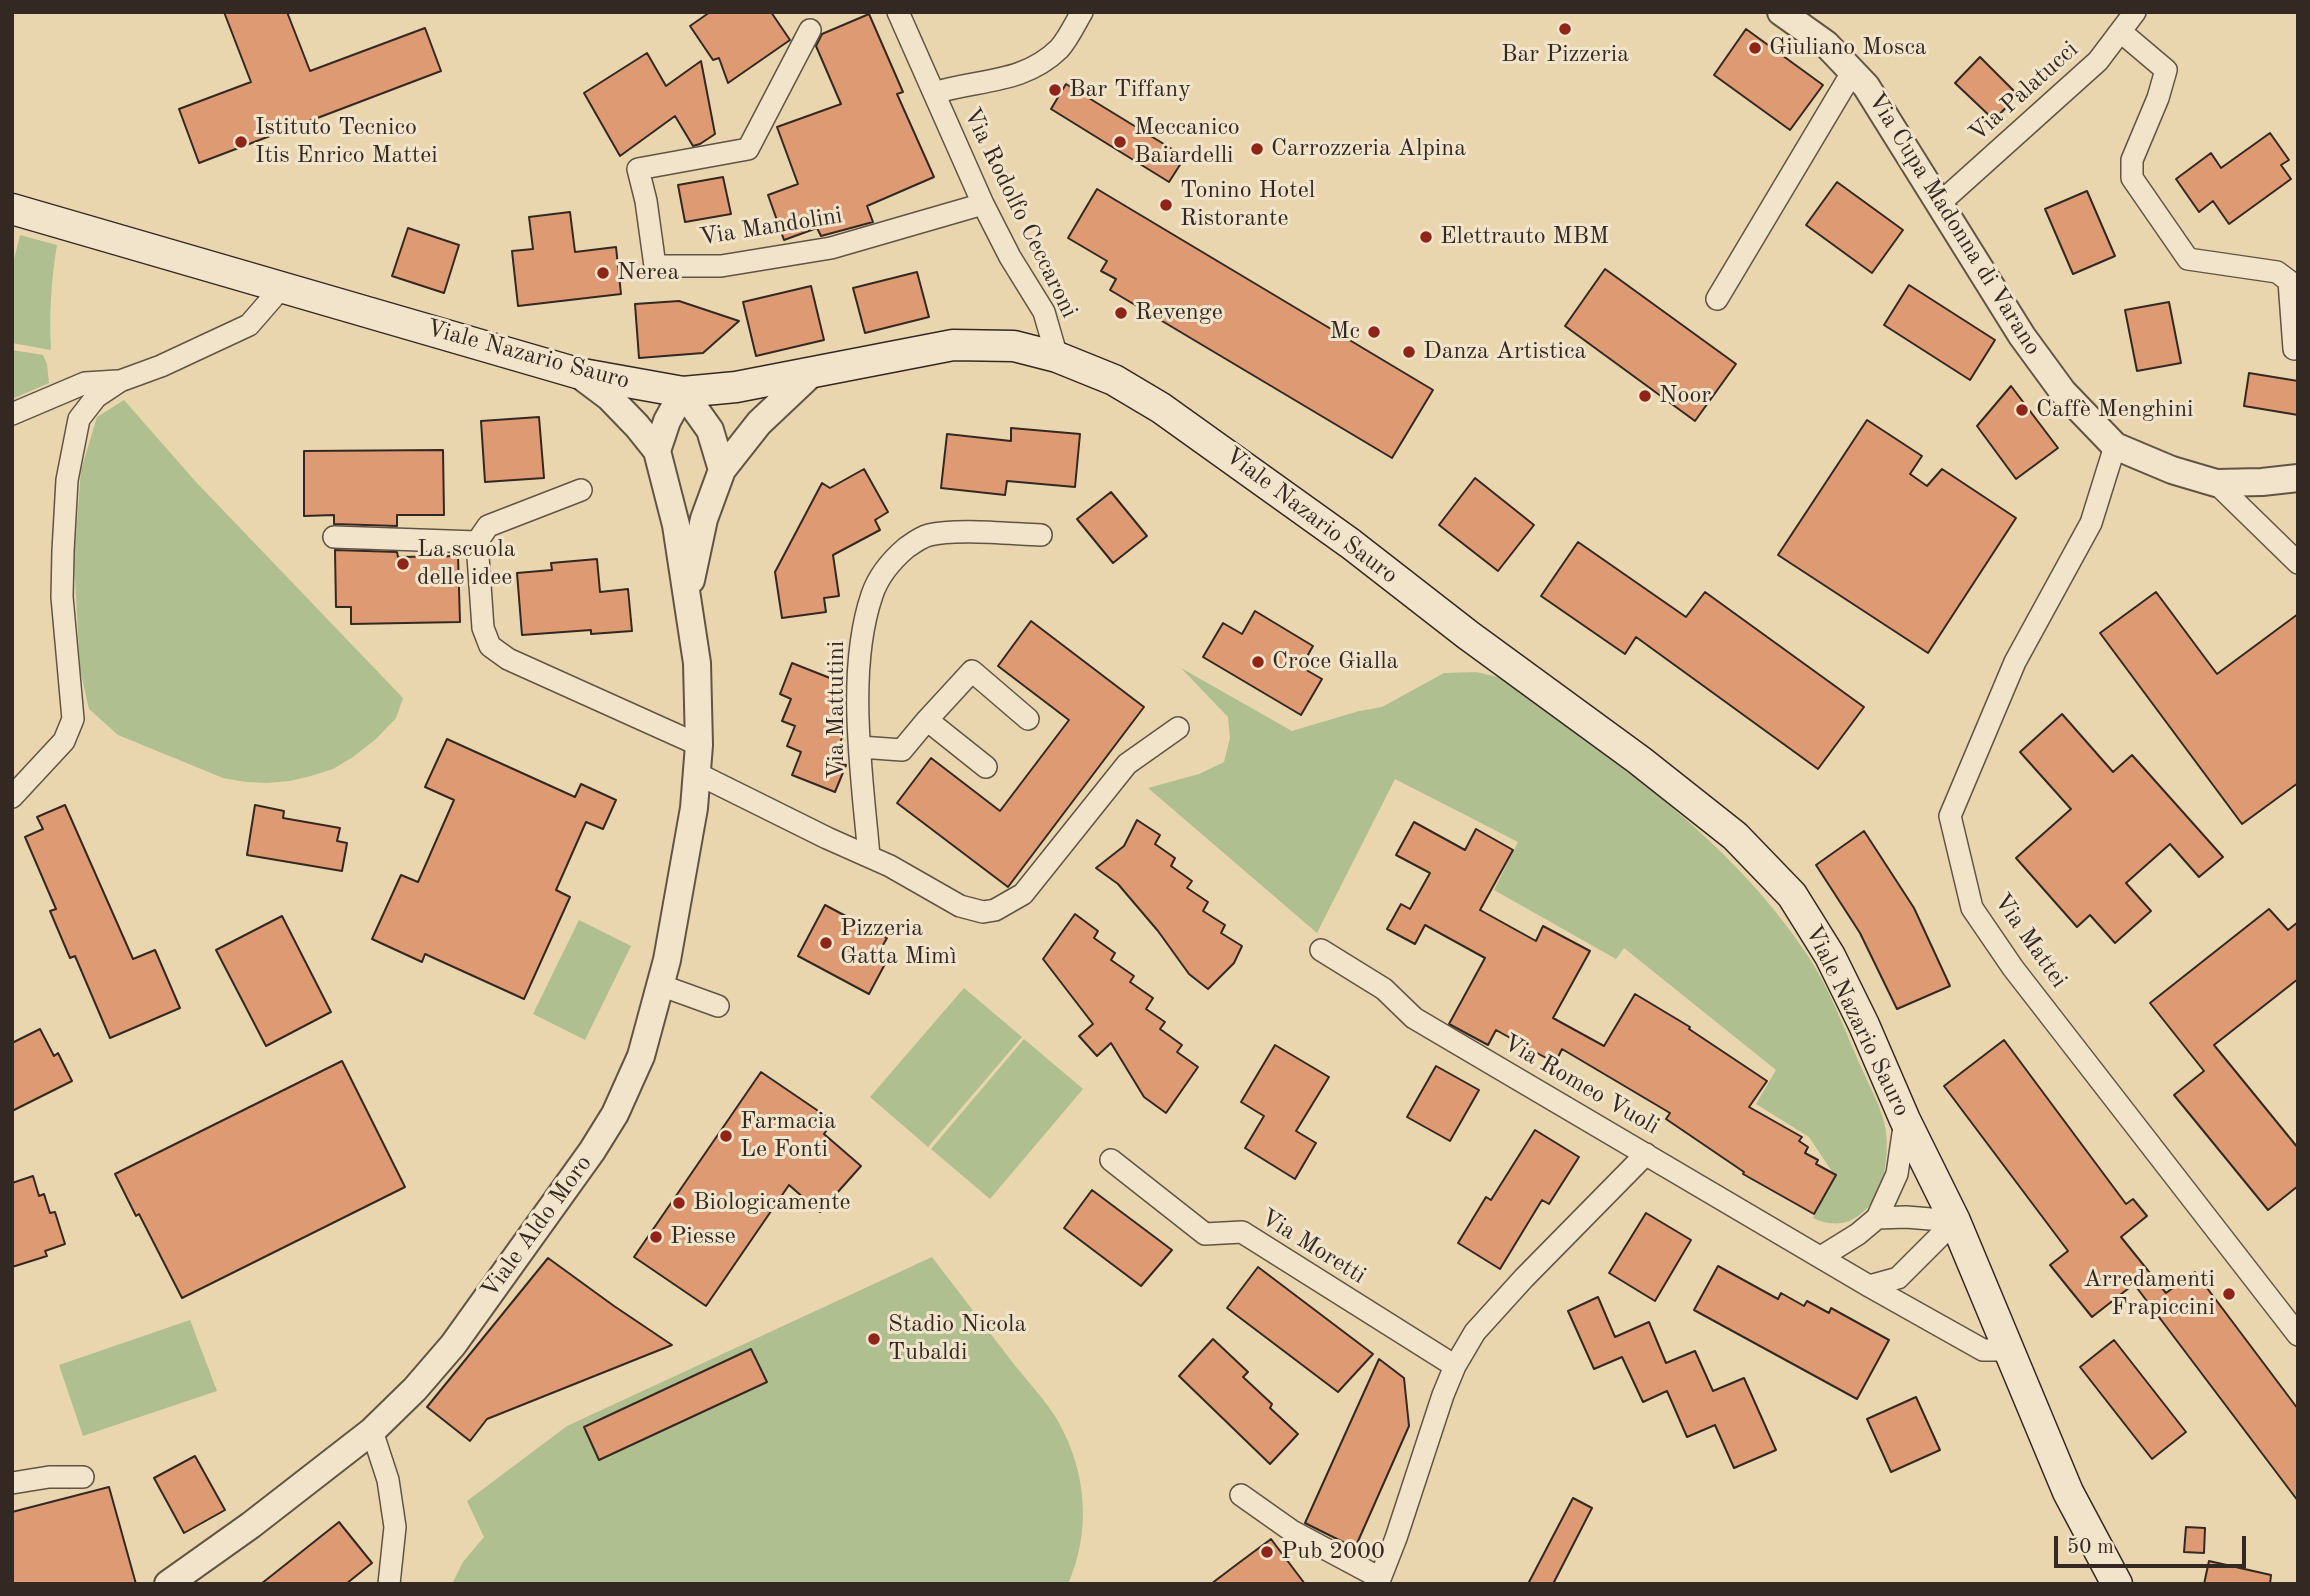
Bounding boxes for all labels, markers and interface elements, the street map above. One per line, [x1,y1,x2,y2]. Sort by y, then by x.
marker: Bar Pizzeria [1557,21,1573,37]
place label: Giuliano Mosca [1769,34,1927,62]
street label: Via Palatucci [1964,36,2084,148]
marker: Giuliano Mosca [1747,40,1763,56]
place label: Bar Pizzeria [1501,41,1629,69]
place label: Bar Tiffany [1069,76,1191,104]
marker: Bar Tiffany [1047,82,1063,98]
street label: Via Cupa Madonna di Varano [1861,87,2047,361]
street label: Via Rodolfo Ceccaroni [957,103,1083,323]
place label: Istituto Tecnico Itis Enrico Mattei [255,114,438,170]
place label: Meccanico Baiardelli [1134,114,1240,170]
marker: Istituto Tecnico Itis Enrico Mattei [233,134,249,150]
marker: Meccanico Baiardelli [1112,134,1128,150]
place label: Carrozzeria Alpina [1271,135,1466,163]
marker: Carrozzeria Alpina [1249,141,1265,157]
place label: Tonino Hotel Ristorante [1180,177,1315,233]
marker: Tonino Hotel Ristorante [1158,197,1174,213]
street label: Via Mandolini [697,201,845,253]
place label: Elettrauto MBM [1440,223,1609,251]
marker: Elettrauto MBM [1418,229,1434,245]
place label: Nerea [617,259,679,287]
marker: Nerea [595,265,611,281]
place label: Revenge [1135,299,1223,327]
marker: Revenge [1113,305,1129,321]
street label: Viale Nazario Sauro [423,314,633,396]
place label: Mc [1329,318,1360,346]
marker: Mc [1366,324,1382,340]
place label: Danza Artistica [1423,338,1586,366]
marker: Danza Artistica [1401,344,1417,360]
place label: Noor [1659,382,1711,410]
marker: Noor [1637,388,1653,404]
place label: Caffè Menghini [2036,396,2194,424]
marker: Caffè Menghini [2014,402,2030,418]
street label: Viale Nazario Sauro [1219,442,1403,590]
place label: La scuola delle idee [417,536,516,592]
marker: La scuola delle idee [395,556,411,572]
street label: Via Mattutini [823,641,851,779]
place label: Croce Gialla [1272,648,1398,676]
marker: Croce Gialla [1250,654,1266,670]
street label: Via Mattei [1987,888,2073,994]
place label: Pizzeria Gatta Mimì [840,915,957,971]
street label: Viale Nazario Sauro [1798,921,1916,1121]
marker: Pizzeria Gatta Mimì [818,935,834,951]
street label: Via Romeo Vuoli [1498,1029,1664,1141]
place label: Farmacia Le Fonti [740,1108,836,1164]
marker: Farmacia Le Fonti [718,1128,734,1144]
street label: Viale Aldo Moro [475,1150,599,1304]
place label: Biologicamente [693,1189,851,1217]
marker: Biologicamente [671,1195,687,1211]
street label: Via Moretti [1255,1203,1371,1291]
place label: Piesse [670,1223,736,1251]
marker: Piesse [648,1229,664,1245]
place label: Arredamenti Frapiccini [2084,1266,2215,1322]
marker: Arredamenti Frapiccini [2221,1286,2237,1302]
place label: Stadio Nicola Tubaldi [888,1311,1026,1367]
marker: Stadio Nicola Tubaldi [866,1331,882,1347]
scale bar [2058,1522,2250,1566]
text: 50 m [2067,1537,2114,1558]
place label: Pub 2000 [1281,1538,1385,1566]
marker: Pub 2000 [1259,1544,1275,1560]

